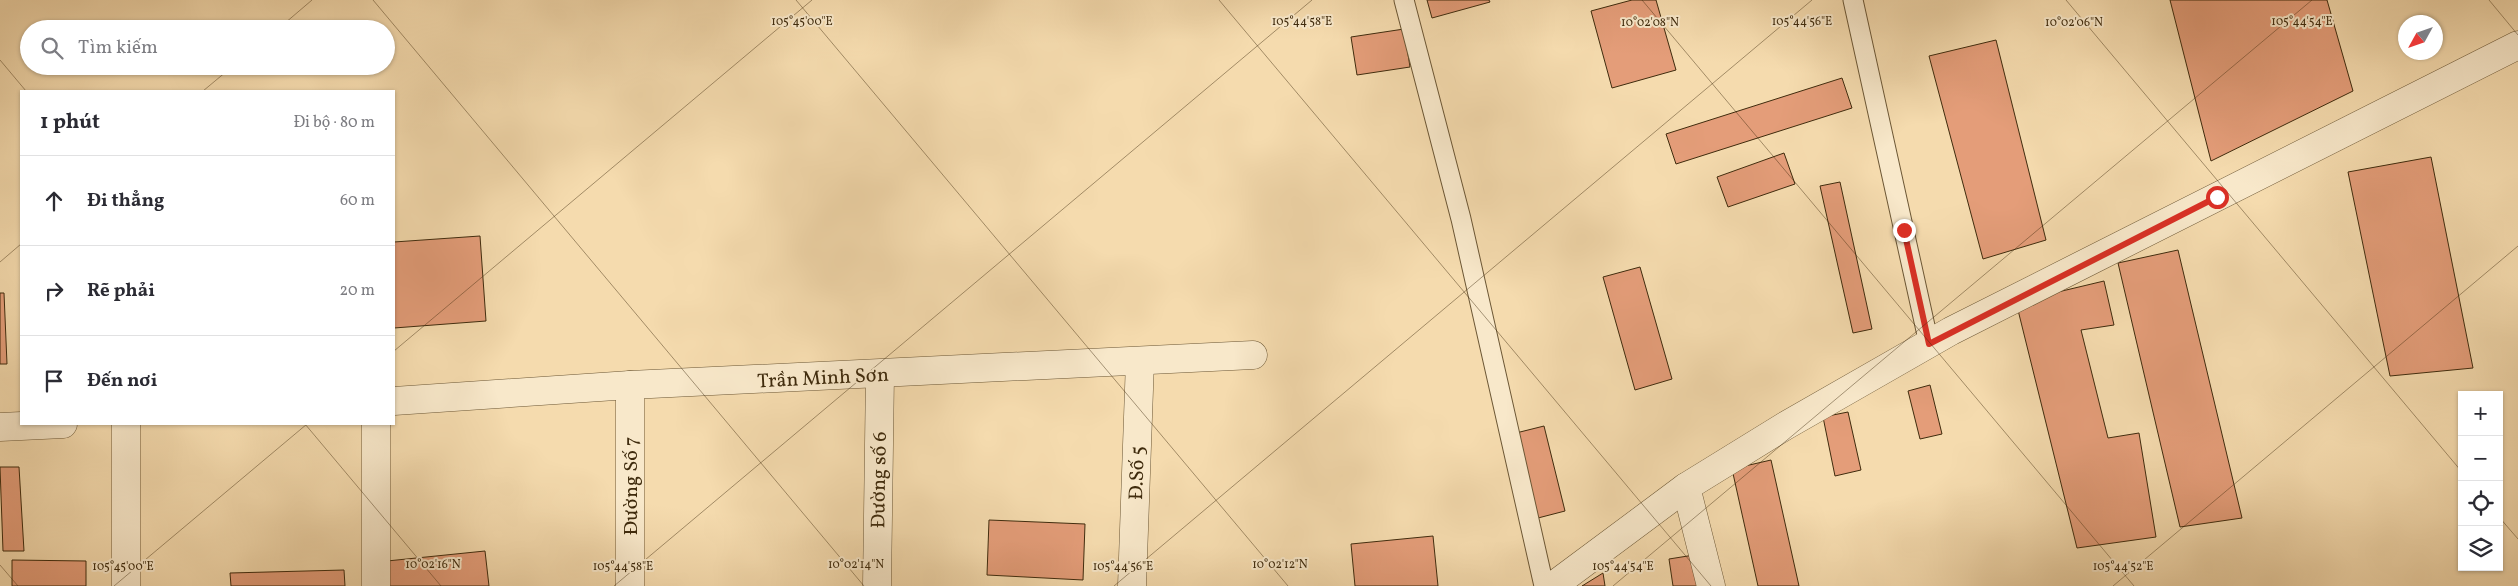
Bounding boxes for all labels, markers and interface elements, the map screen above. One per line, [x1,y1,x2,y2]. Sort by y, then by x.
text: 105°45'00"E [771,14,833,30]
text: 105°44'58"E [1272,14,1332,30]
text: 105°44'56"E [1772,14,1832,30]
text: 105°44'54"E [2271,14,2333,30]
text: 10°02'08"N [1621,15,1679,31]
text: 10°02'06"N [2045,15,2103,31]
north arrow [2398,15,2443,60]
search box [20,20,395,75]
icon: search [38,34,66,62]
text: Tìm kiếm [78,35,158,61]
text: 1 phút [40,108,100,137]
text: Đi bộ · 80 m [293,112,375,134]
route start [2206,186,2229,209]
icon: ahead [40,187,68,215]
text: Đi thẳng [87,188,164,214]
text: 60 m [340,190,375,212]
route end [1893,219,1916,242]
icon: right [40,277,68,305]
text: Rẽ phải [87,278,155,304]
text: 20 m [340,280,375,302]
street label: Trần Minh Sơn [757,362,890,396]
icon: arrive [40,367,68,395]
text: Đến nơi [87,368,157,394]
map controls [2458,391,2503,571]
button: + [2458,391,2503,436]
street label: Đường số 6 [865,431,895,529]
street label: Đường Số 7 [618,436,646,536]
button: − [2458,436,2503,481]
street label: Đ.Số 5 [1123,445,1153,501]
button: locate [2458,481,2503,526]
button: layers [2458,526,2503,571]
text: 10°02'16"N [405,557,461,573]
text: 10°02'14"N [828,557,884,573]
text: 10°02'12"N [1252,557,1308,573]
text: 105°45'00"E [92,559,154,575]
text: 105°44'58"E [593,559,653,575]
text: 105°44'56"E [1093,559,1153,575]
text: 105°44'54"E [1592,559,1654,575]
text: 105°44'52"E [2093,559,2153,575]

